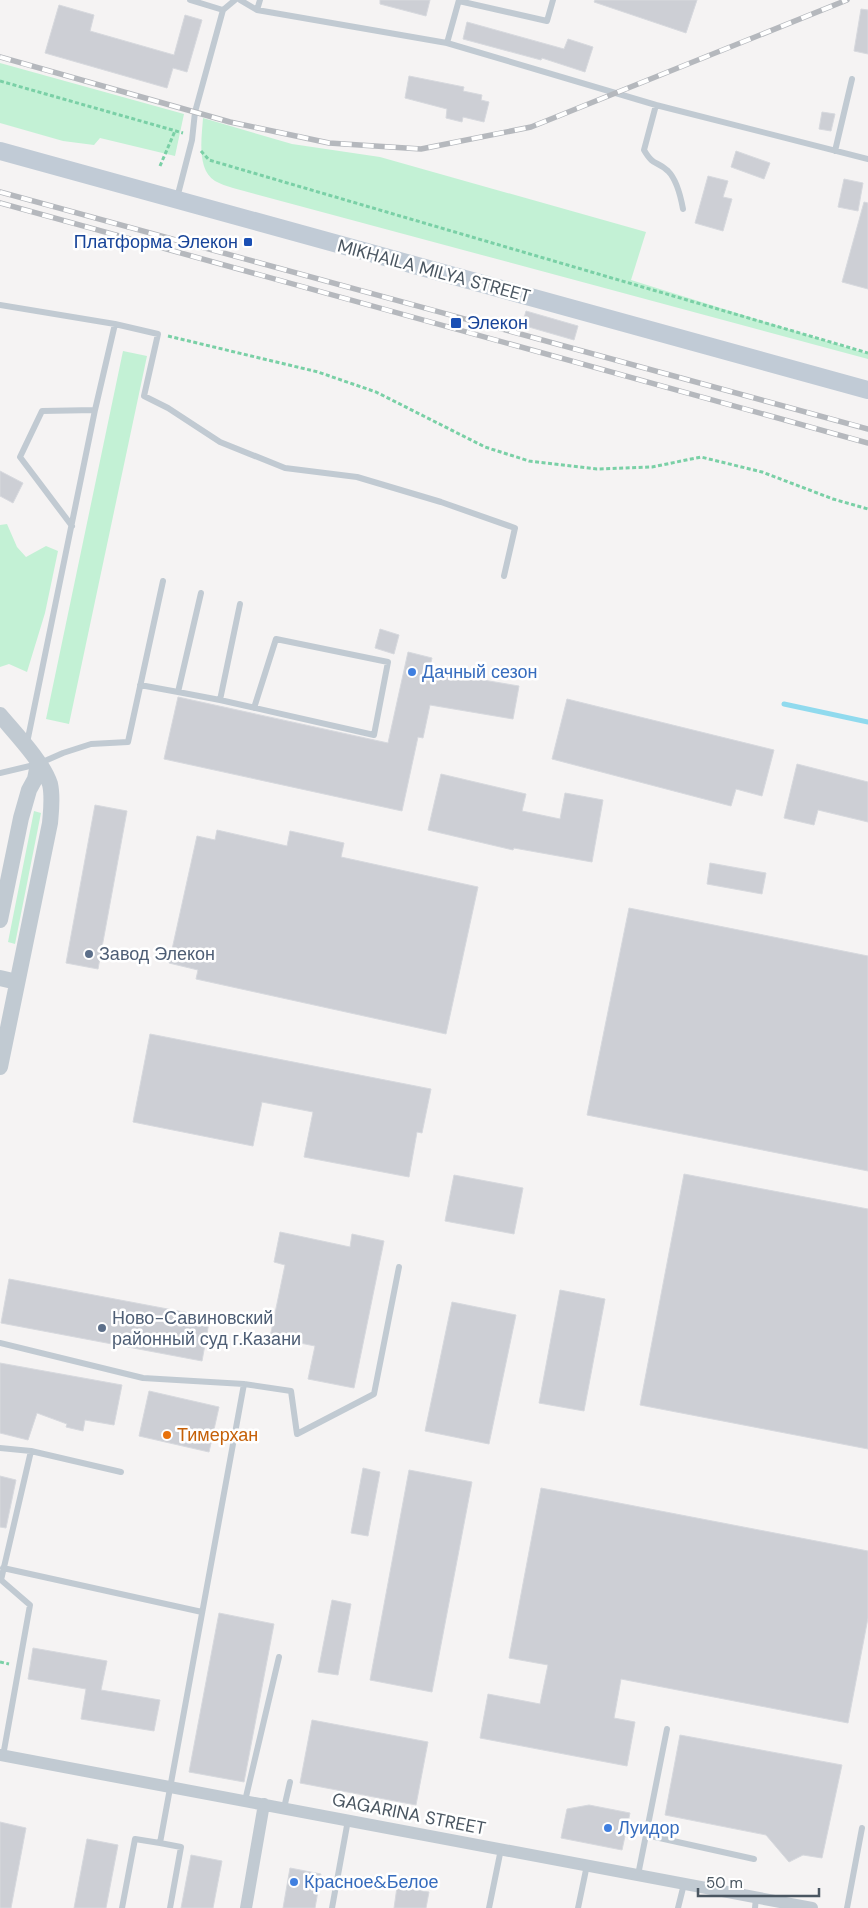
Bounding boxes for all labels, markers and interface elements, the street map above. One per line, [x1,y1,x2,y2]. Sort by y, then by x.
place label: Платформа Элекон [74,230,238,254]
street label: MIKHAILA MILYA STREET [335,234,533,308]
marker: Платформа Элекон [242,236,254,248]
place label: Элекон [467,311,528,335]
marker: Элекон [449,316,463,330]
place label: Дачный сезон [422,660,538,684]
marker: Дачный сезон [406,666,418,678]
place label: Завод Элекон [99,942,215,966]
marker: Завод Элекон [83,948,95,960]
place label: Ново-Савиновский районный суд г.Казани [112,1306,301,1351]
marker: Ново-Савиновский районный суд г.Казани [96,1322,108,1334]
place label: Тимерхан [177,1423,258,1447]
marker: Тимерхан [161,1429,173,1441]
street label: GAGARINA STREET [330,1787,488,1841]
place label: Луидор [618,1816,680,1840]
marker: Луидор [602,1822,614,1834]
scale bar [698,1866,819,1898]
place label: Красное&Белое [304,1870,439,1894]
text: 50 m [706,1873,743,1893]
marker: Красное&Белое [288,1876,300,1888]

